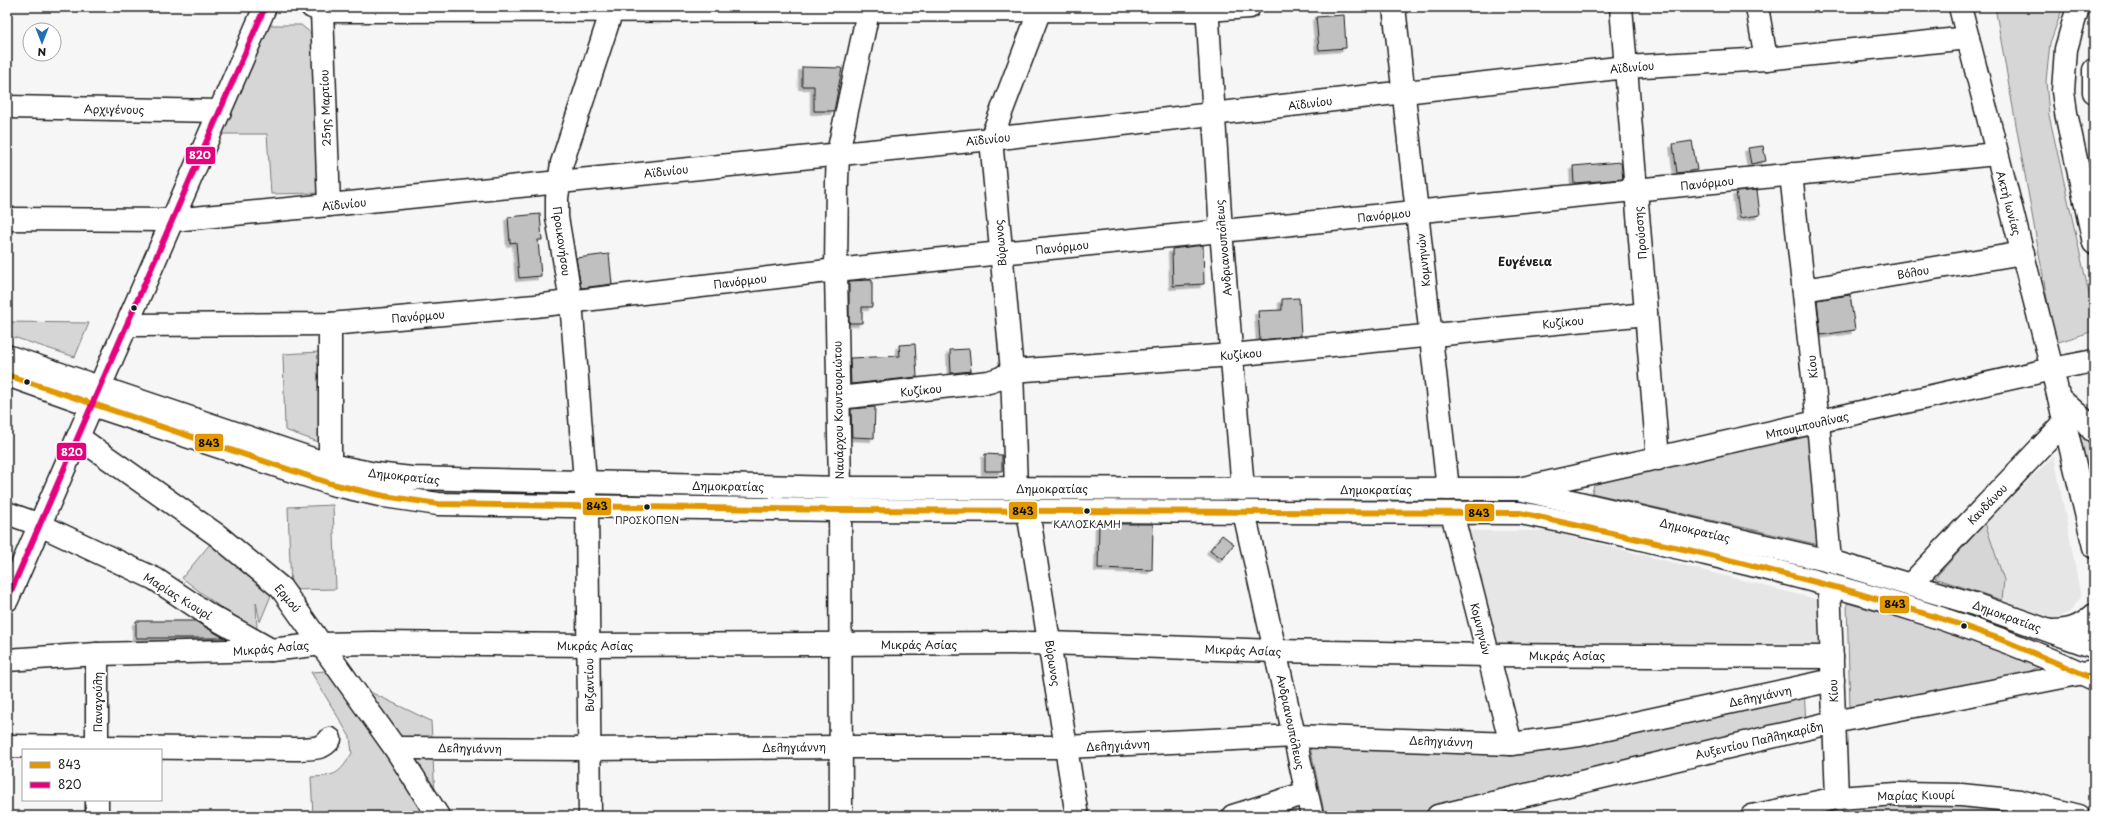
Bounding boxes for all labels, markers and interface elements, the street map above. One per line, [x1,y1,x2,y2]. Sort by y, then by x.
north arrow [22,22,62,62]
text: N [37,44,46,61]
street label: Αϊδινίου [1609,57,1655,77]
street label: 25ης Μαρτίου [315,69,335,147]
street label: Αϊδινίου [1287,92,1333,114]
street label: Αρχιγένους [84,100,145,118]
street label: Αϊδινίου [965,128,1011,150]
line badge: 820 [185,146,216,165]
text: 820 [189,146,211,163]
street label: Αϊδινίου [643,160,689,182]
street label: Ακτή Ιωνίας [1992,169,2026,238]
street label: Πανόρμου [1679,172,1735,194]
street label: Αϊδινίου [321,193,367,215]
street label: Ανδριανουπόλεως [1210,199,1236,297]
street label: Πανόρμου [1356,204,1412,226]
street label: Προικονήσου [549,205,575,277]
street label: Προύσσης [1629,205,1651,260]
street label: Βύρωνος [989,219,1011,267]
street label: Κομνηνών [1412,233,1434,287]
street label: Πανόρμου [1034,236,1090,258]
district label: Ευγένεια [1498,252,1553,270]
street label: Βόλου [1896,261,1930,283]
street label: Πανόρμου [712,269,768,293]
unlabelled marker [129,303,139,313]
street label: Πανόρμου [391,305,445,327]
street label: Κυζίκου [1541,311,1585,333]
street label: Ναυάρχου Κουντουριώτου [828,341,848,479]
street label: Κυζίκου [1219,344,1263,364]
street label: Κίου [1802,354,1822,380]
unlabelled marker [22,377,32,387]
street label: Κυζίκου [899,379,943,401]
street label: Μπουμπουλίνας [1764,407,1851,443]
line badge: 843 [194,433,224,452]
text: 843 [198,434,220,451]
line badge: 820 [56,442,87,461]
text: 820 [61,443,83,460]
street label: Δημοκρατίας [367,464,441,488]
street label: Δημοκρατίας [692,477,764,495]
street label: Δημοκρατίας [1016,480,1088,497]
street label: Κανδάνου [1963,480,2011,528]
street label: Δημοκρατίας [1340,481,1412,498]
line badge: 843 [582,497,612,516]
text: 843 [586,497,608,514]
line badge: 843 [1008,501,1038,520]
marker: ΠΡΟΣΚΟΠΩΝ [642,502,652,512]
text: 843 [1012,502,1034,519]
line badge: 843 [1464,503,1495,522]
text: 843 [1468,504,1490,521]
marker: ΚΑΛΟΣΚΑΜΗ [1082,506,1092,516]
place label: ΠΡΟΣΚΟΠΩΝ [615,512,679,527]
street label: Δημοκρατίας [1658,514,1732,546]
place label: ΚΑΛΟΣΚΑΜΗ [1053,516,1121,531]
street label: Μαρίας Κιουρί [140,568,216,624]
street label: Ερμού [271,580,305,616]
line badge: 843 [1879,595,1910,614]
text: 843 [1884,595,1906,612]
street label: Δημοκρατίας [1970,596,2044,636]
street label: Κομνηνών [1466,601,1496,657]
unlabelled marker [1959,621,1969,631]
street label: Μικράς Ασίας [232,636,310,660]
street label: Μικράς Ασίας [881,636,958,653]
street label: Μικράς Ασίας [557,637,634,654]
street label: Βύρωνος [1041,639,1065,688]
street label: Μικράς Ασίας [1204,640,1282,660]
street label: Μικράς Ασίας [1529,647,1606,664]
street label: Βυζαντίου [580,658,598,712]
street label: Παναγούλη [89,672,106,732]
street label: Ανδριανουπόλεως [1273,673,1309,771]
street label: Κίου [1824,679,1842,703]
street label: Δεληγιάννη [1727,681,1793,711]
street label: Αυξεντίου Παλληκαρίδη [1693,717,1825,763]
street label: Δεληγιάννη [1409,731,1473,751]
street label: Δεληγιάννη [1086,735,1150,755]
street label: Δεληγιάννη [762,738,826,756]
street label: Δεληγιάννη [438,739,502,757]
legend [22,749,162,801]
text: 843 [58,755,81,773]
text: 820 [58,775,82,793]
street label: Μαρίας Κιουρί [1877,786,1955,804]

